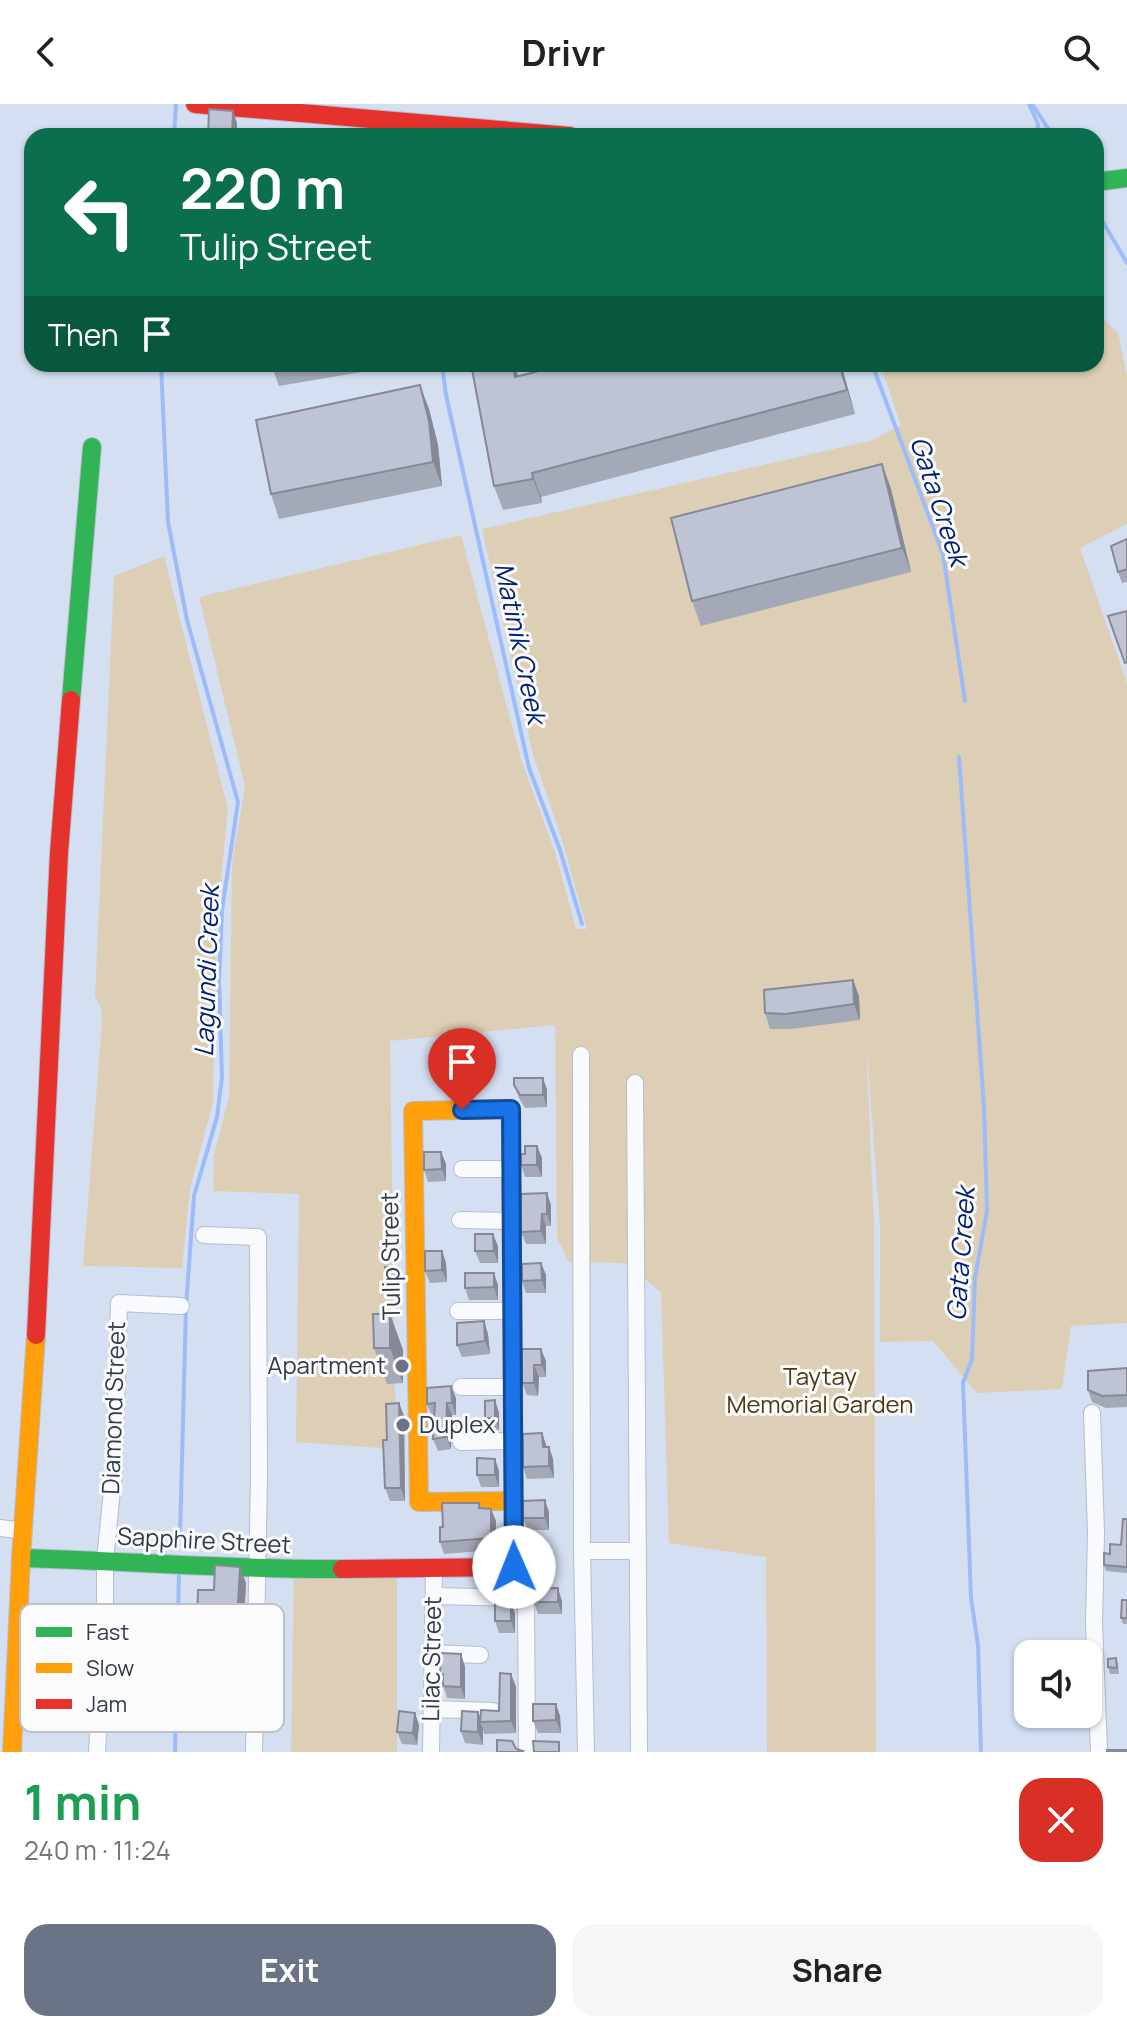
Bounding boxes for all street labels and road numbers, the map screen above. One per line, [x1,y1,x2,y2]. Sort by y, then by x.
street label: Tulip Street [372,1192,407,1320]
street label: Diamond Street [93,1321,132,1495]
street label: Sapphire Street [116,1518,292,1561]
street label: Lilac Street [413,1596,448,1722]

